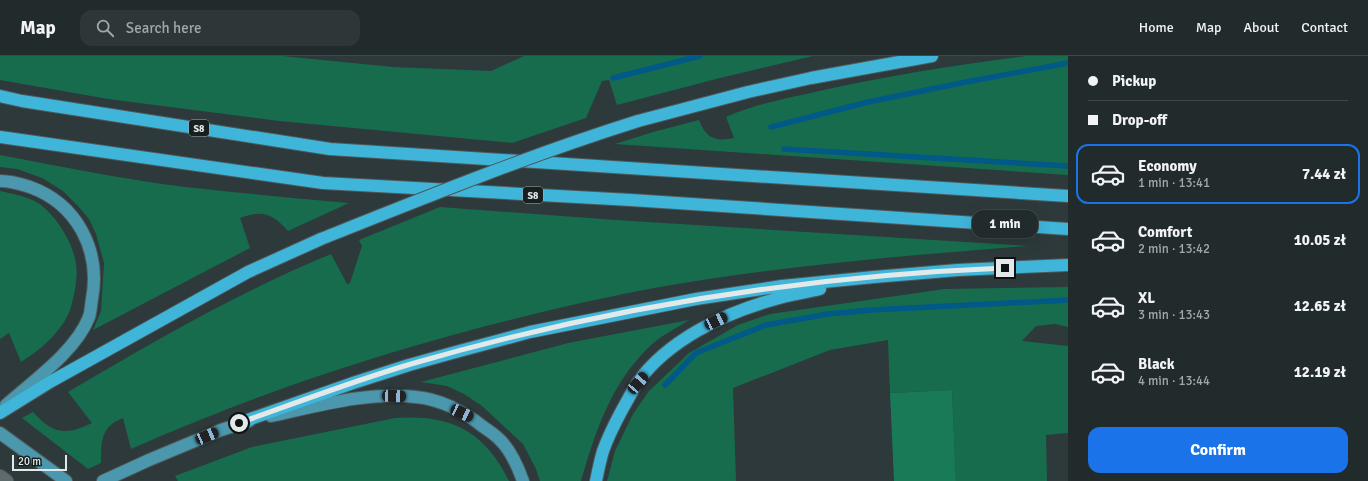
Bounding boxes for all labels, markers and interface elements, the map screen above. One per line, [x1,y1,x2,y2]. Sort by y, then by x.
search box [80,10,360,46]
text: Map [20,16,56,40]
icon: search [94,17,116,39]
text: Search here [126,19,201,37]
text: Home [1139,19,1174,36]
text: Map [1196,19,1221,36]
text: About [1243,19,1279,36]
text: Contact [1301,19,1348,36]
text: Pickup [1112,72,1156,90]
text: Drop-off [1112,111,1167,129]
road number: S8 [189,120,209,136]
icon: car [1090,156,1126,192]
text: Economy [1138,157,1197,175]
text: 7.44 zł [1302,165,1346,183]
text: 1 min · 13:41 [1138,175,1210,191]
road number: S8 [523,187,543,203]
callout: 1 min [972,210,1038,238]
text: 1 min [989,216,1021,232]
icon: car [1090,222,1126,258]
text: Comfort [1138,223,1192,241]
text: 10.05 zł [1294,231,1346,249]
text: 2 min · 13:42 [1138,241,1210,257]
route end [996,259,1014,277]
icon: car [1090,288,1126,324]
text: XL [1138,289,1155,307]
text: 12.65 zł [1294,297,1346,315]
text: 3 min · 13:43 [1138,307,1210,323]
car [703,310,729,332]
icon: car [1090,354,1126,390]
text: Black [1138,355,1175,373]
text: 12.19 zł [1294,363,1346,381]
car [626,370,650,396]
text: 4 min · 13:44 [1138,373,1210,389]
car [382,390,406,402]
car [449,402,475,424]
route start [230,414,248,432]
car [194,426,220,446]
button: Confirm [1088,427,1348,473]
scale bar [12,453,67,472]
text: 20 m [18,455,41,468]

